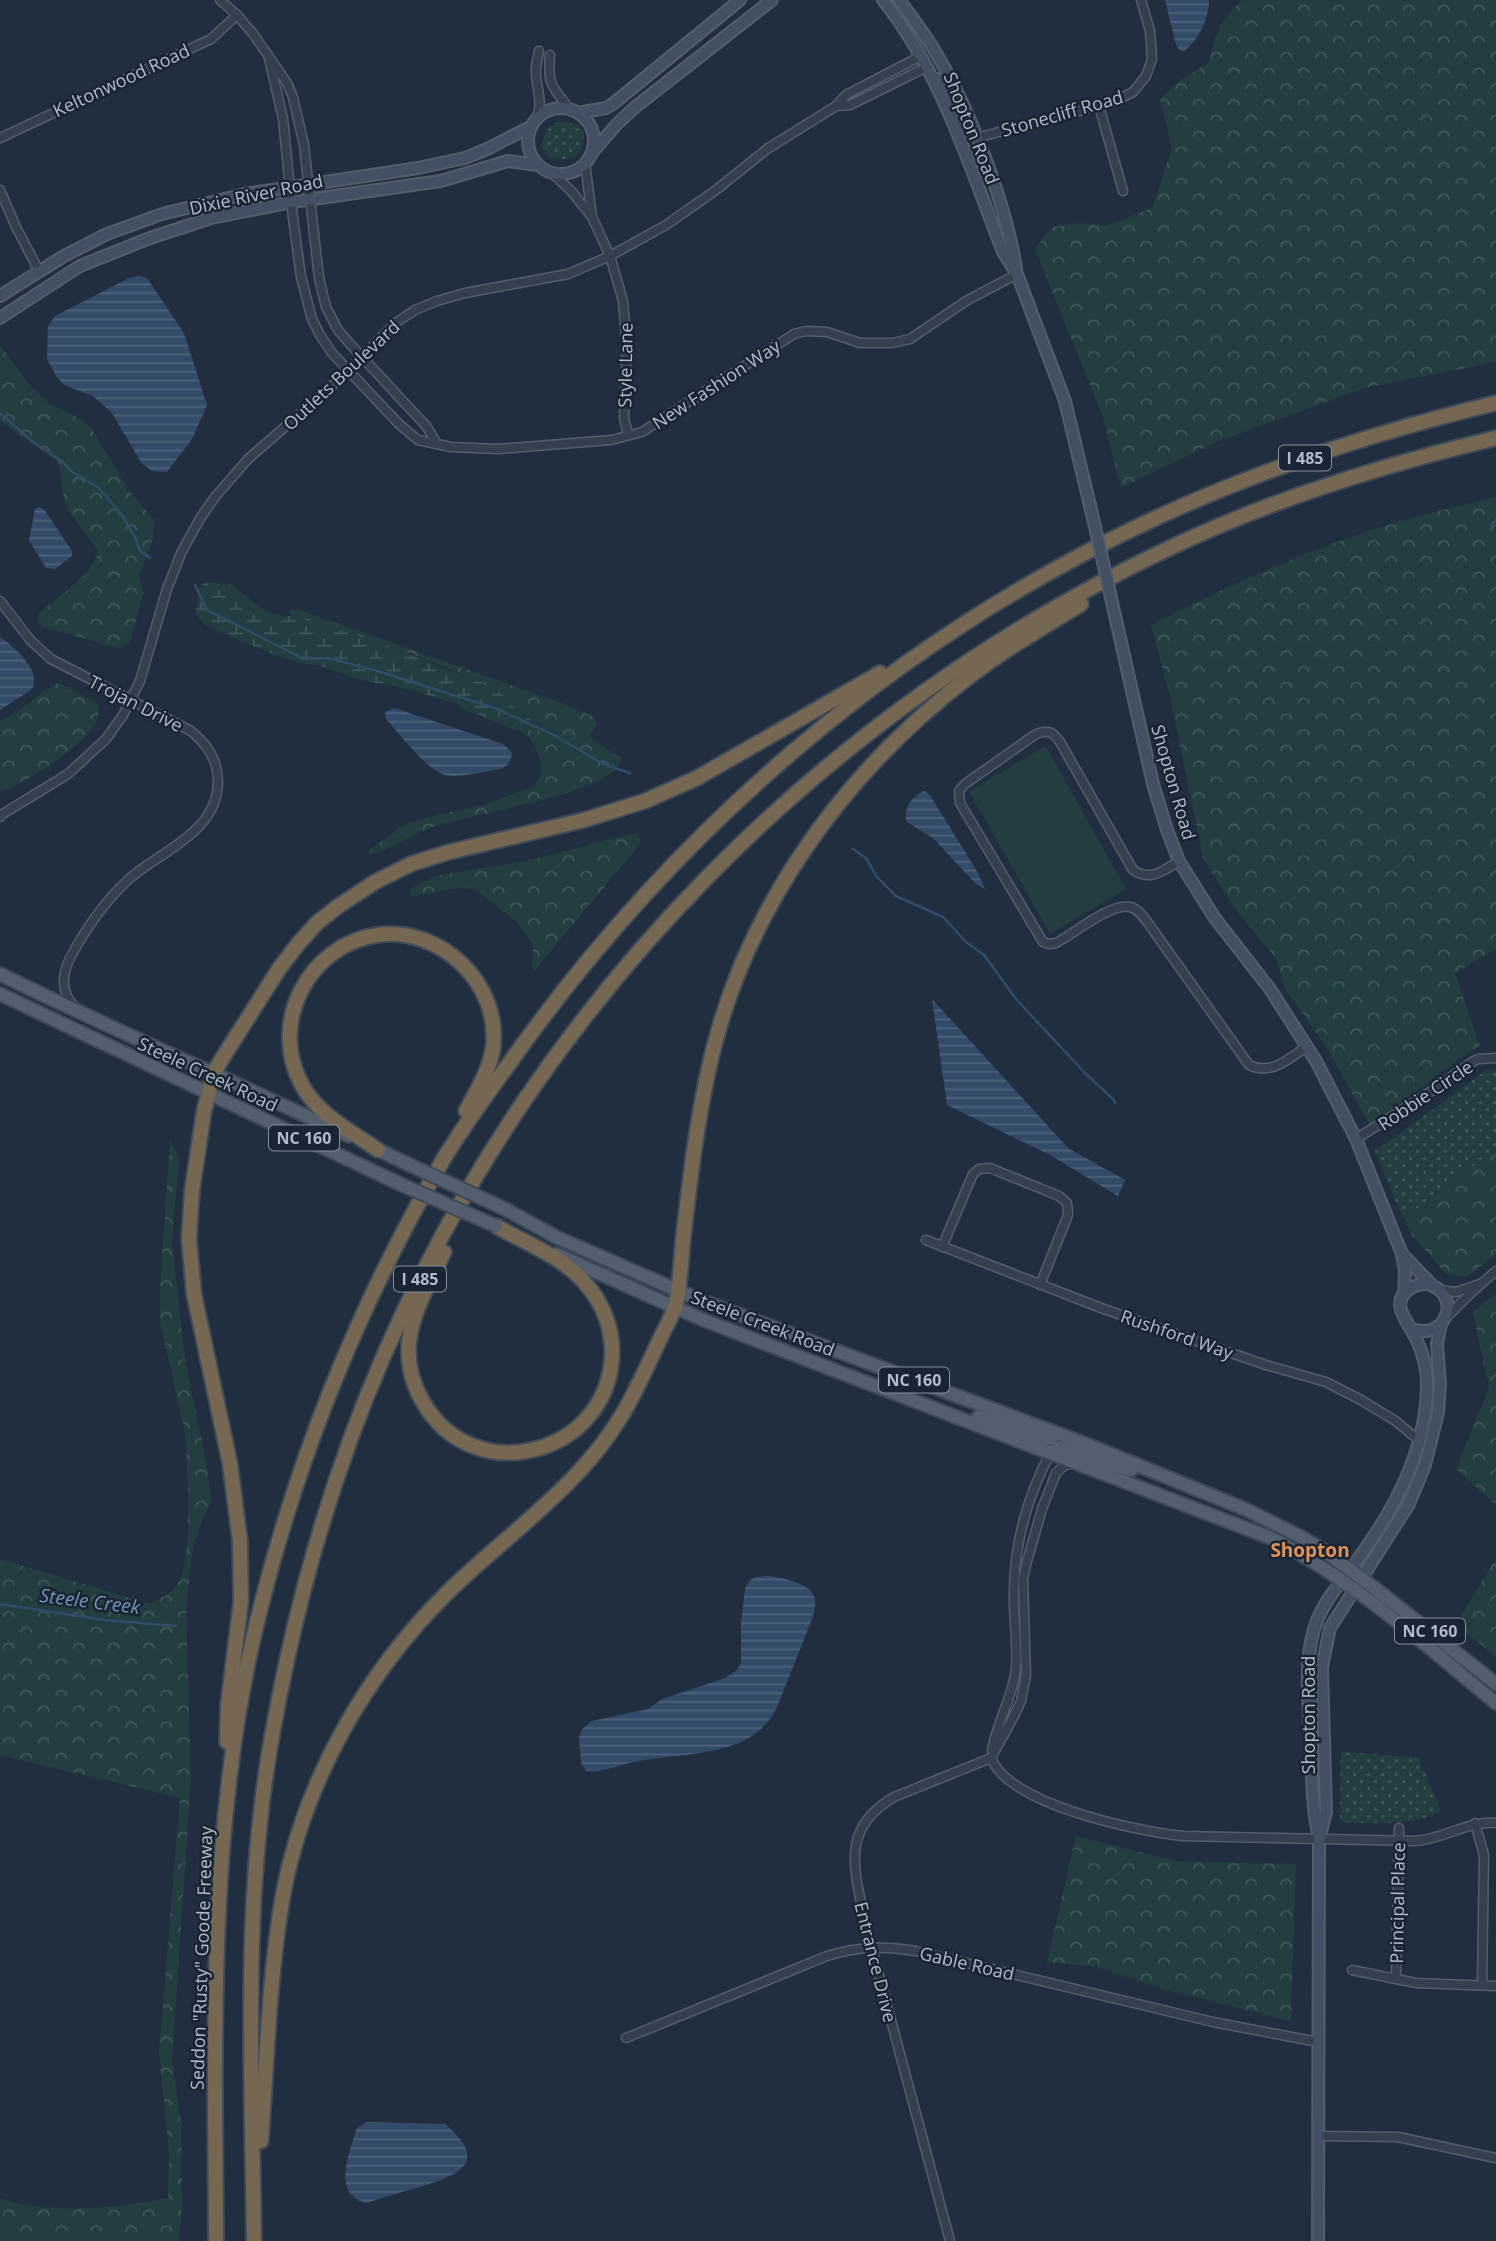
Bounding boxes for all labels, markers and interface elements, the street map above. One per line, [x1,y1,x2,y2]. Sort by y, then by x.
street label: Keltonwood Road [49,38,193,122]
street label: Shopton Road [939,68,1005,188]
street label: Stonecliff Road [998,84,1126,142]
street label: Dixie River Road [187,168,325,220]
street label: Outlets Boulevard [277,315,405,435]
street label: Style Lane [612,322,638,408]
street label: New Fashion Way [647,333,785,434]
road number: I 485 [1279,446,1331,471]
street label: Trojan Drive [85,669,187,737]
street label: Shopton Road [1146,722,1202,842]
street label: Steele Creek Road [134,1031,282,1117]
street label: Robbie Circle [1373,1054,1477,1136]
road number: NC 160 [269,1126,339,1150]
road number: I 485 [394,1266,446,1292]
street label: Steele Creek Road [688,1285,838,1361]
street label: Rushford Way [1118,1304,1237,1365]
road number: NC 160 [879,1368,949,1392]
district label: Shopton [1270,1537,1350,1563]
water label: Steele Creek [38,1582,142,1620]
road number: NC 160 [1395,1618,1465,1644]
street label: Shopton Road [1296,1656,1320,1774]
street label: Seddon "Rusty" Goode Freeway [184,1825,218,2090]
street label: Principal Place [1384,1842,1410,1964]
street label: Entrance Drive [849,1899,903,2025]
street label: Gable Road [917,1940,1017,1986]

